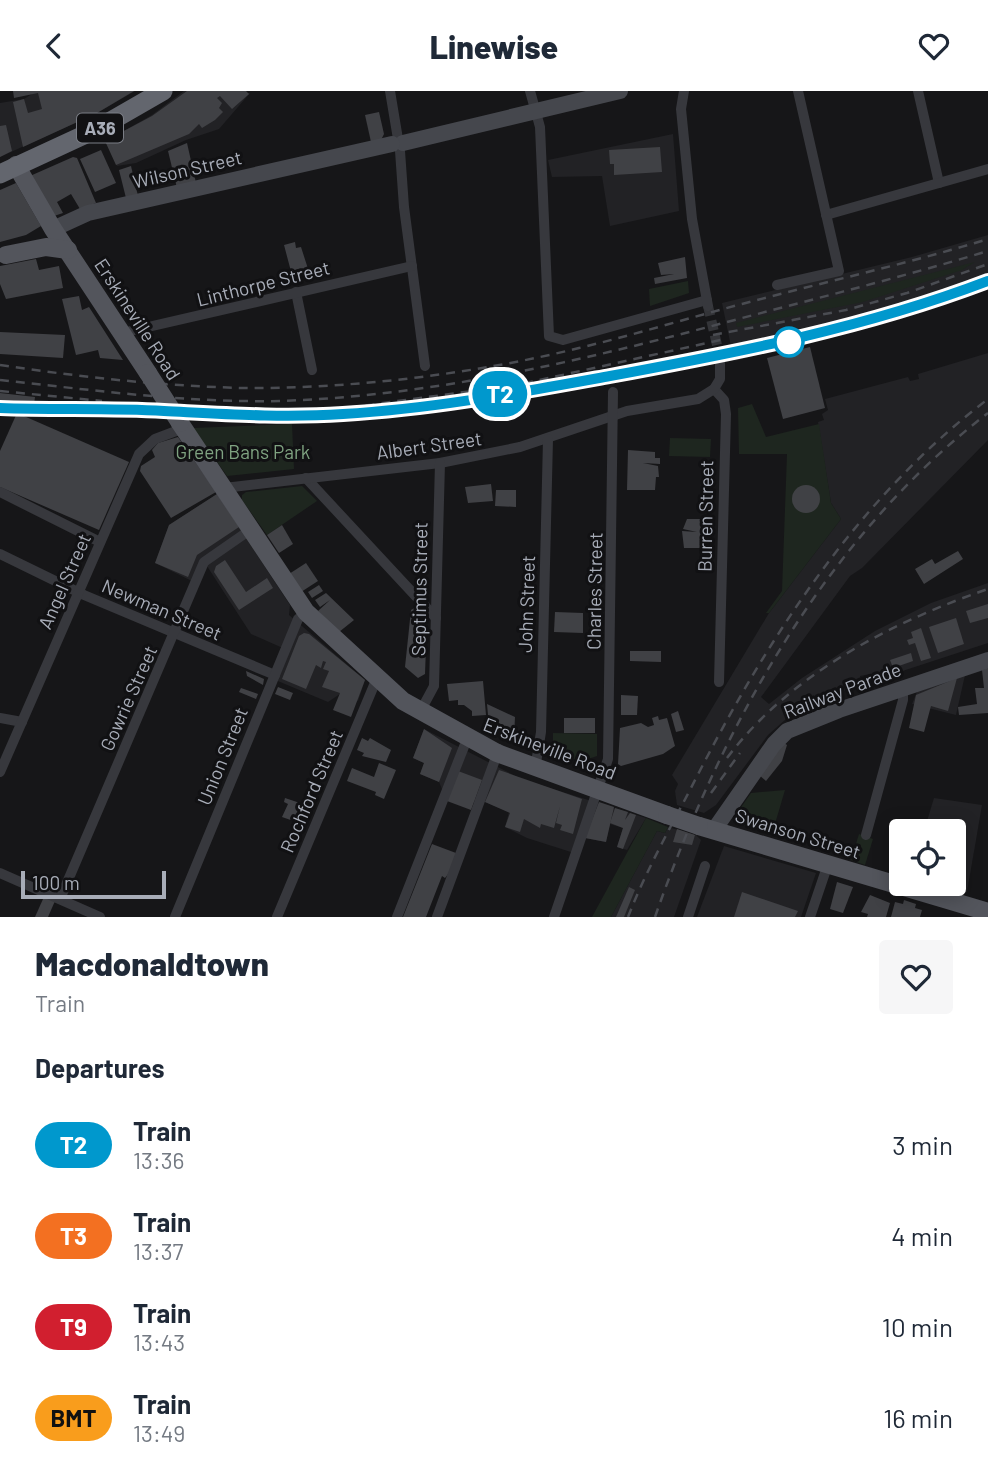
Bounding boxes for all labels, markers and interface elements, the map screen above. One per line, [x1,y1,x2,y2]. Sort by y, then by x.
icon: back [35,27,73,65]
text: Linewise [430,27,558,65]
icon: heart [915,27,953,65]
road number: A36 [77,113,123,143]
street label: Wilson Street [130,145,244,193]
street label: Erskineville Road [90,254,186,384]
street label: Linthorpe Street [194,255,332,311]
unlabelled marker [774,327,804,357]
line badge: T2 [468,371,532,417]
text: T2 [486,379,514,408]
street label: Albert Street [375,426,483,464]
park label: Green Bans Park [176,440,310,463]
street label: Burren Street [693,460,717,572]
street label: Septimus Street [406,522,432,656]
street label: Angel Street [33,530,95,632]
street label: Charles Street [581,532,607,650]
street label: John Street [513,555,539,653]
street label: Newman Street [99,573,225,645]
street label: Gowrie Street [95,642,161,754]
street label: Railway Parade [780,657,904,723]
street label: Union Street [192,704,252,808]
street label: Erskineville Road [480,712,620,784]
street label: Rochford Street [275,726,347,856]
street label: Swanson Street [733,803,863,863]
map controls [889,819,966,896]
button: locate [889,819,966,896]
scale bar [21,868,166,900]
text: 100 m [32,871,80,894]
button: heart [879,940,953,1014]
text: Macdonaldtown [35,943,269,983]
text: Train [35,989,85,1017]
text: Departures [35,1052,165,1083]
text: Train [133,1115,191,1146]
text: 3 min [892,1129,953,1160]
text: T2 [60,1130,87,1159]
text: 13:36 [133,1146,184,1174]
text: Train [133,1206,191,1237]
text: 4 min [891,1220,953,1251]
text: T3 [60,1221,87,1250]
text: 13:37 [133,1237,183,1265]
text: Train [133,1297,191,1328]
text: 10 min [882,1311,953,1342]
text: T9 [60,1312,87,1341]
text: 13:43 [133,1328,185,1356]
text: Train [133,1388,191,1419]
text: 16 min [883,1402,953,1433]
text: BMT [50,1403,97,1432]
text: 13:49 [133,1419,185,1447]

